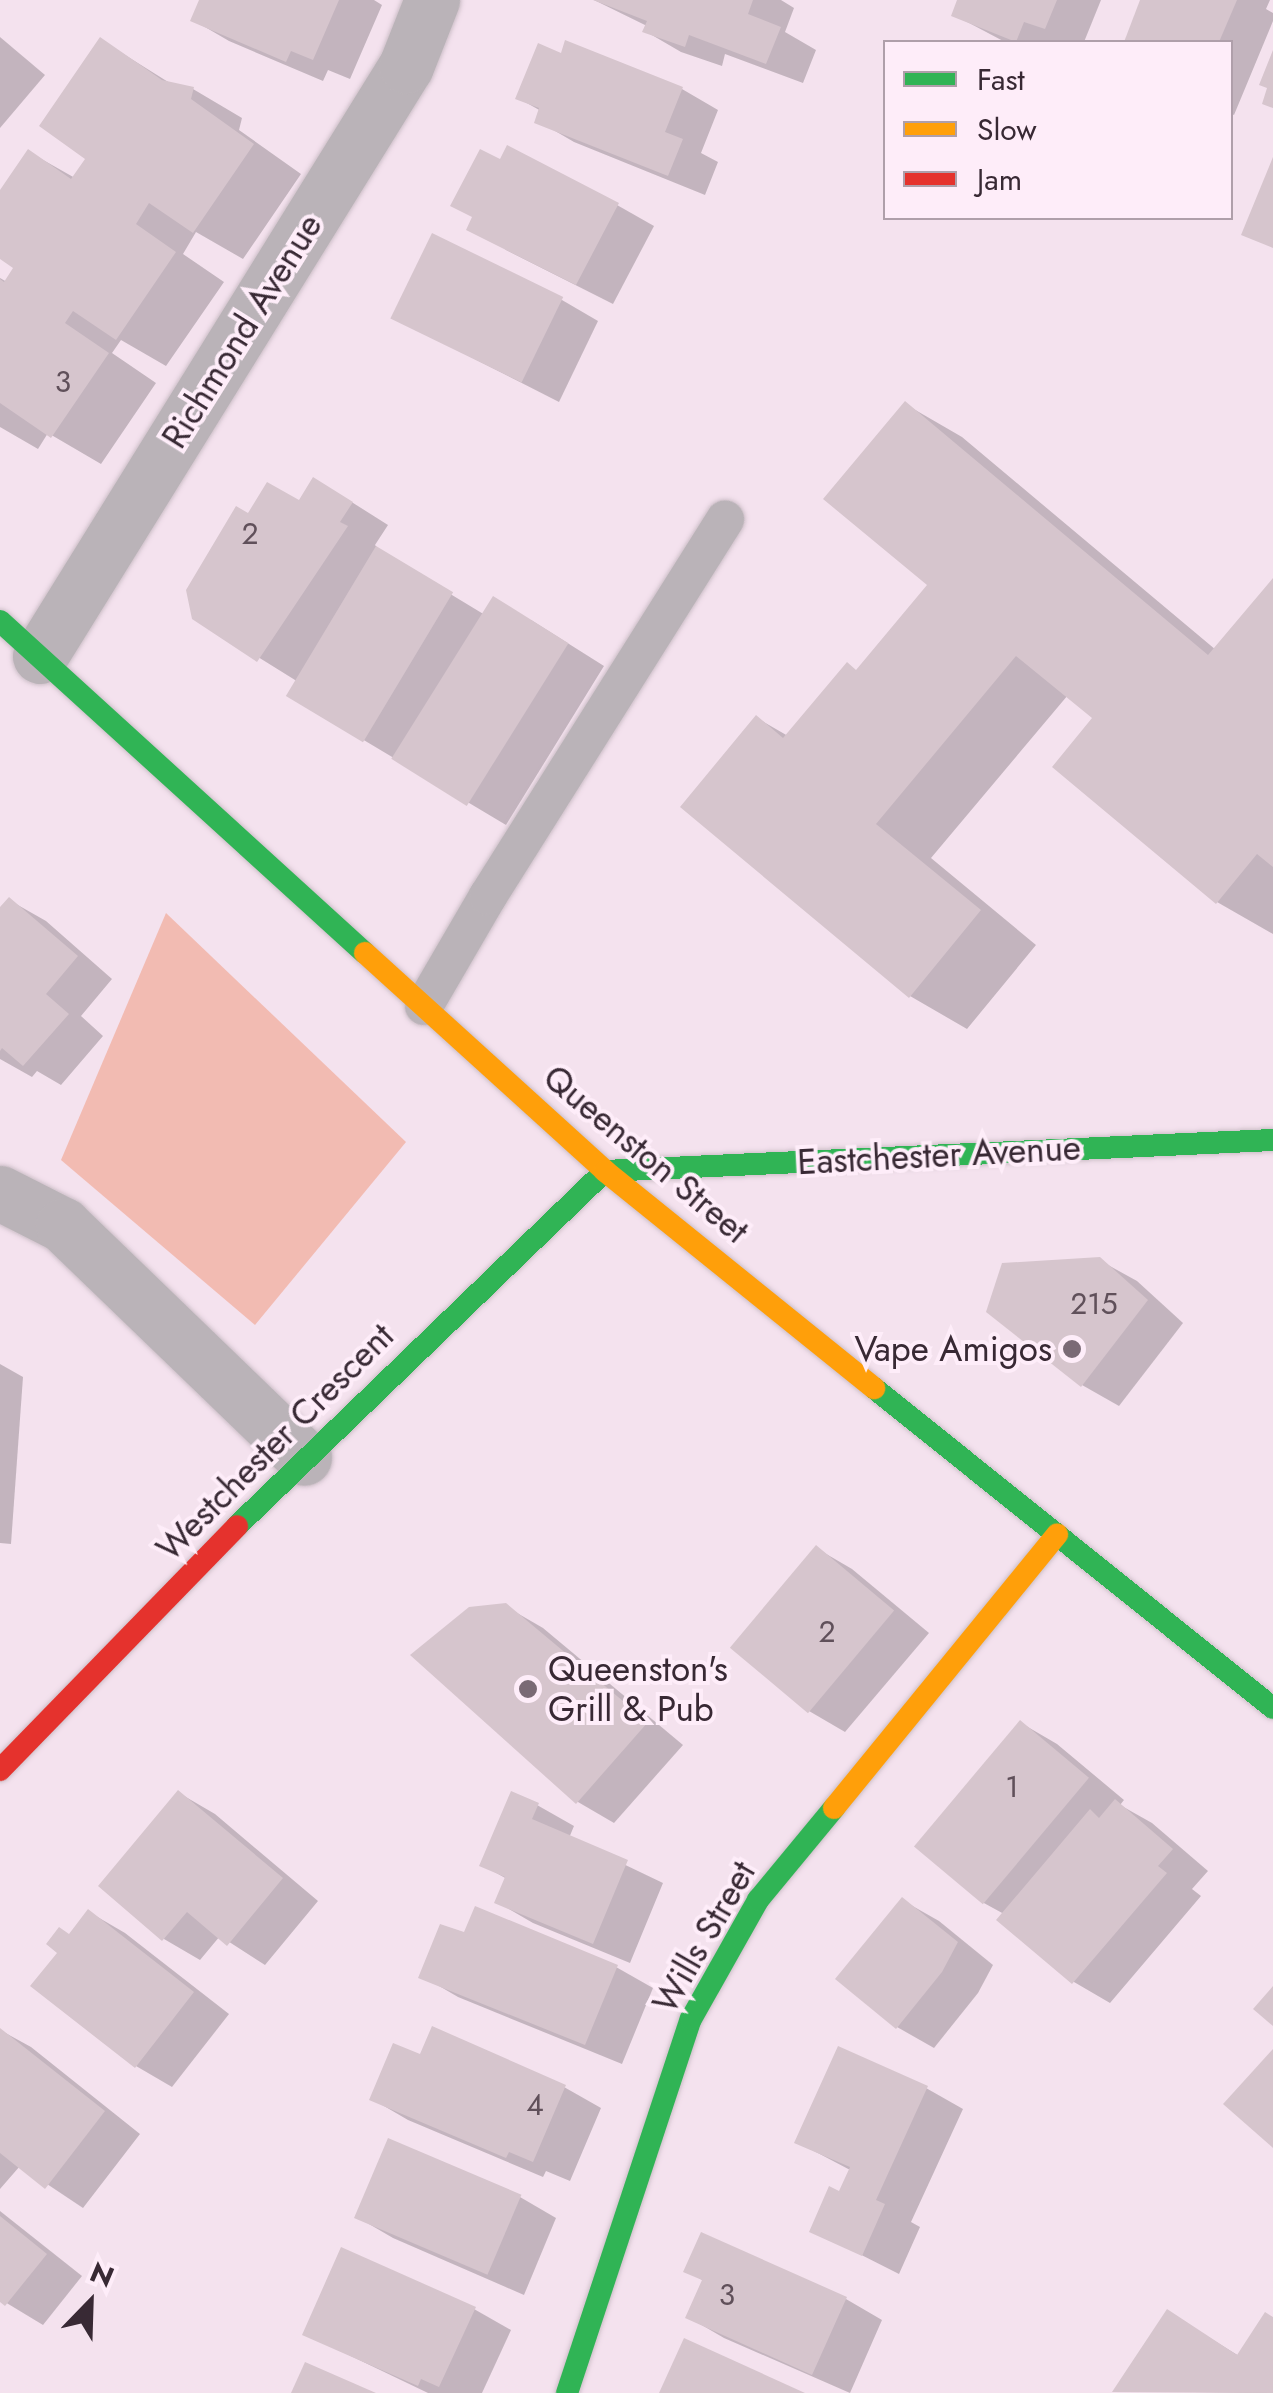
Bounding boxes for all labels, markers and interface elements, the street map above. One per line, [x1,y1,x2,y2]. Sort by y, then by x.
legend [883,40,1233,220]
text: Fast [977,58,1025,101]
text: Slow [977,108,1037,151]
text: Jam [977,158,1022,201]
street label: Richmond Avenue [153,206,331,456]
house number: 3 [55,364,71,400]
house number: 2 [241,516,259,552]
street label: Queenston Street [535,1056,757,1252]
street label: Eastchester Avenue [796,1127,1082,1183]
house number: 215 [1070,1286,1118,1322]
street label: Westchester Crescent [148,1315,402,1569]
place label: Vape Amigos [854,1328,1052,1370]
marker: Vape Amigos [1061,1338,1083,1360]
house number: 2 [818,1614,836,1650]
place label: Queenston's Grill & Pub [548,1648,728,1730]
marker: Queenston's Grill & Pub [517,1678,539,1700]
house number: 1 [1005,1769,1019,1805]
street label: Wills Street [644,1854,764,2020]
house number: 4 [526,2087,544,2123]
text: N [84,2252,120,2298]
north arrow [40,2253,140,2353]
house number: 3 [719,2277,735,2313]

